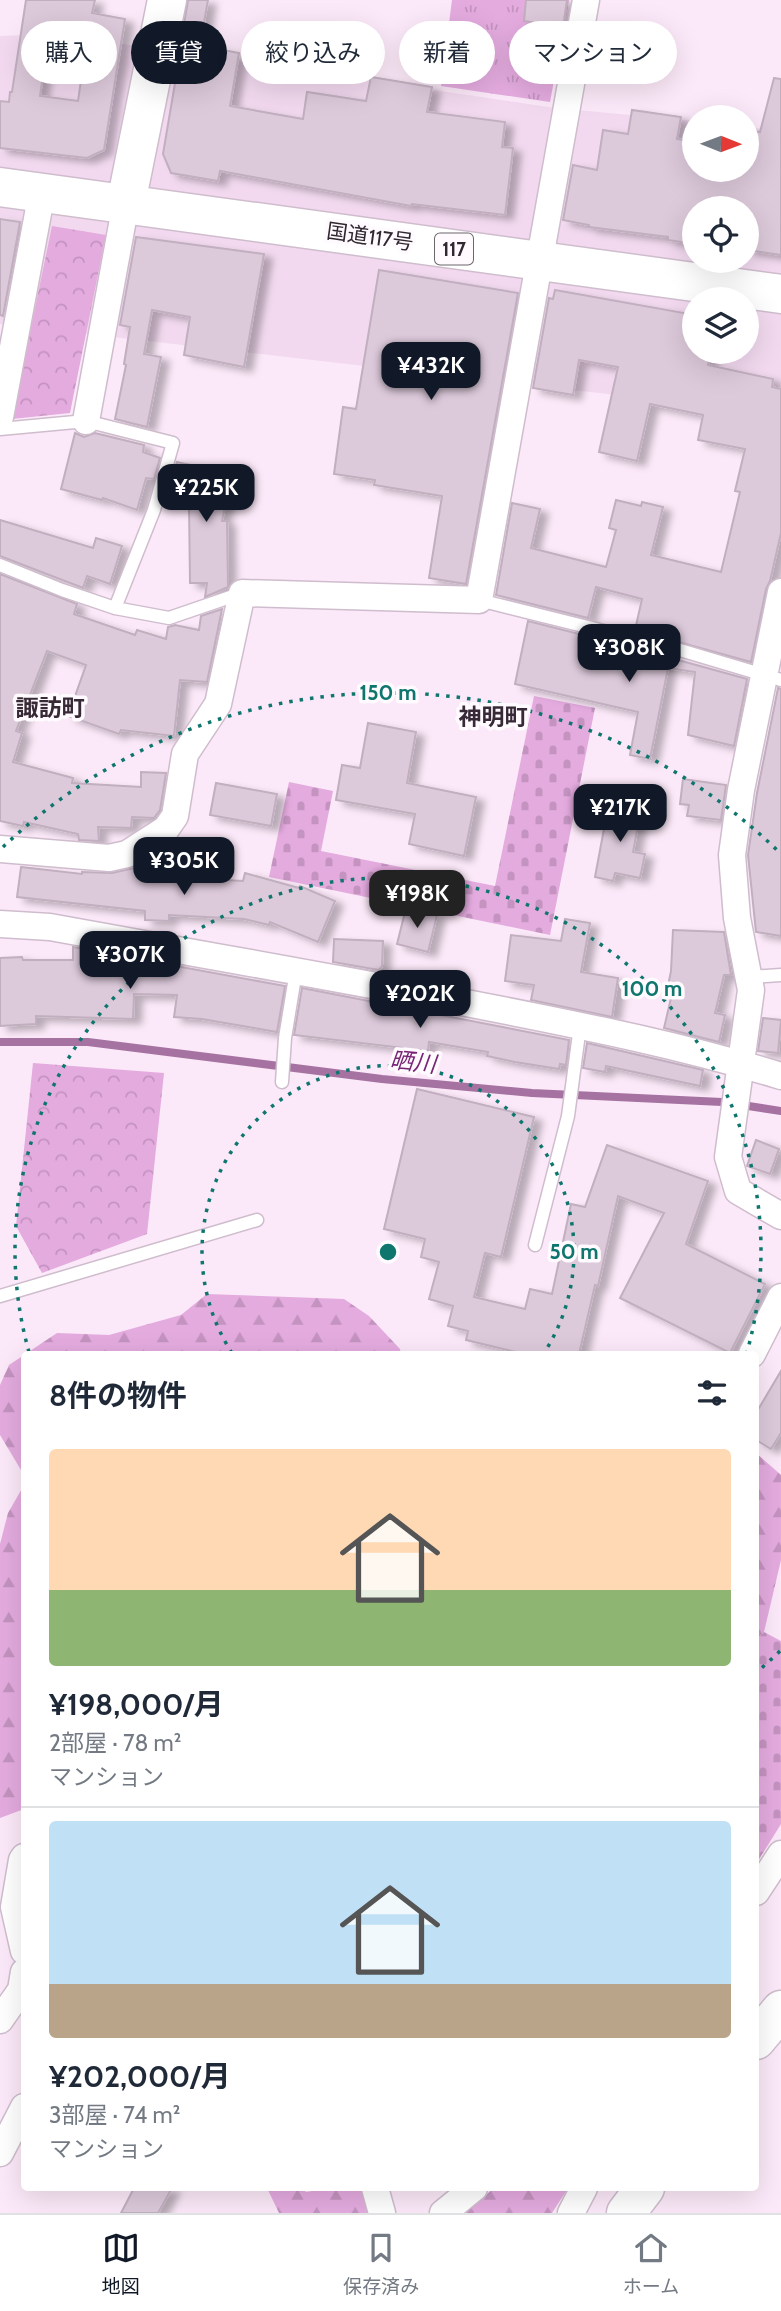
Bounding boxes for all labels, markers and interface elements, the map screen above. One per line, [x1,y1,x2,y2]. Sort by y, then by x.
chip: 購入 [21,21,117,84]
chip: 賃貸 [131,21,227,84]
chip: 絞り込み [241,21,385,84]
chip: 新着 [399,21,495,84]
chip: マンション [509,21,677,84]
north arrow [682,105,760,182]
map controls [682,105,759,364]
button: locate [682,196,759,273]
street label: 国道117号 [325,218,415,255]
road number: 117 [435,233,473,264]
button: layers [682,287,759,364]
pin: ¥432K [382,342,480,402]
text: ¥432K [397,351,465,379]
pin: ¥225K [157,464,255,524]
text: ¥225K [174,473,239,501]
pin: ¥308K [580,624,678,684]
text: ¥308K [594,633,664,661]
text: 150 m [360,680,416,705]
district label: 諏訪町 [16,694,85,722]
district label: 神明町 [459,703,528,731]
pin: ¥217K [571,784,669,844]
text: ¥217K [590,793,650,821]
pin: ¥305K [135,838,233,897]
text: ¥305K [149,846,219,874]
pin: ¥198K [368,870,466,930]
text: ¥198K [385,879,449,907]
pin: ¥307K [81,932,179,991]
text: ¥307K [96,940,164,968]
pin: ¥202K [371,970,469,1030]
text: 100 m [622,976,682,1001]
text: ¥202K [386,979,454,1007]
water label: 晒川 [389,1046,440,1079]
text: 50 m [549,1239,599,1264]
centre of rings [376,1240,400,1264]
icon: filters [693,1374,731,1412]
text: 8件の物件 [49,1377,187,1414]
icon: home [327,1495,453,1621]
text: ¥198,000/月 [49,1686,224,1723]
text: 2部屋 · 78 m² [49,1729,181,1757]
text: マンション [49,1763,164,1791]
icon: home [327,1867,453,1993]
text: ¥202,000/月 [49,2058,231,2095]
text: 3部屋 · 74 m² [49,2101,180,2129]
text: マンション [49,2135,164,2163]
tab: 地図 [102,2229,140,2298]
tab: 保存済み [343,2229,419,2298]
tab: ホーム [623,2229,679,2298]

